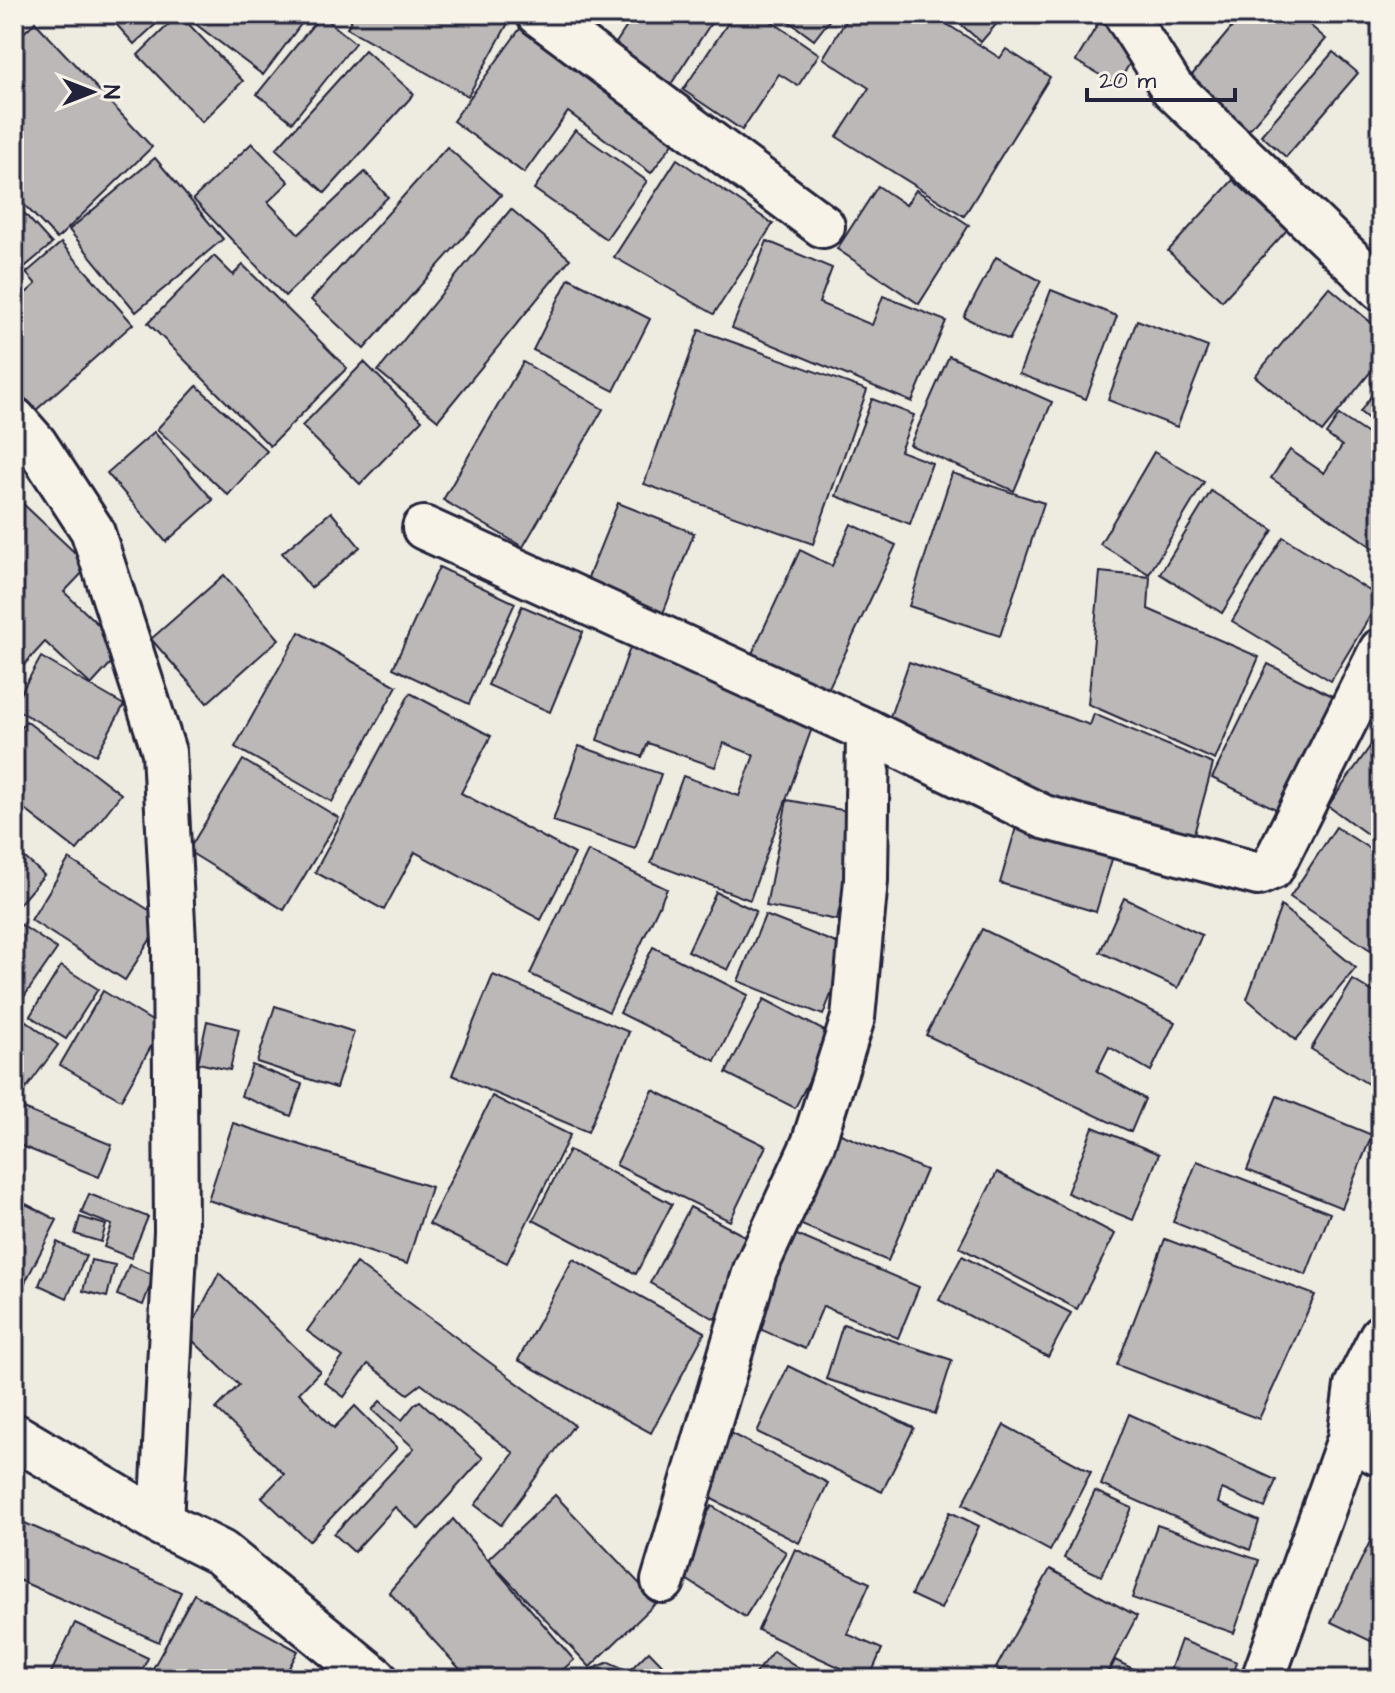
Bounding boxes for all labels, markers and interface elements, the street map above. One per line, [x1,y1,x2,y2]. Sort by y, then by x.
north arrow [52,52,132,132]
scale bar [1087,52,1235,102]
text: 20 m [1099,64,1156,98]
text: N [95,85,126,99]

